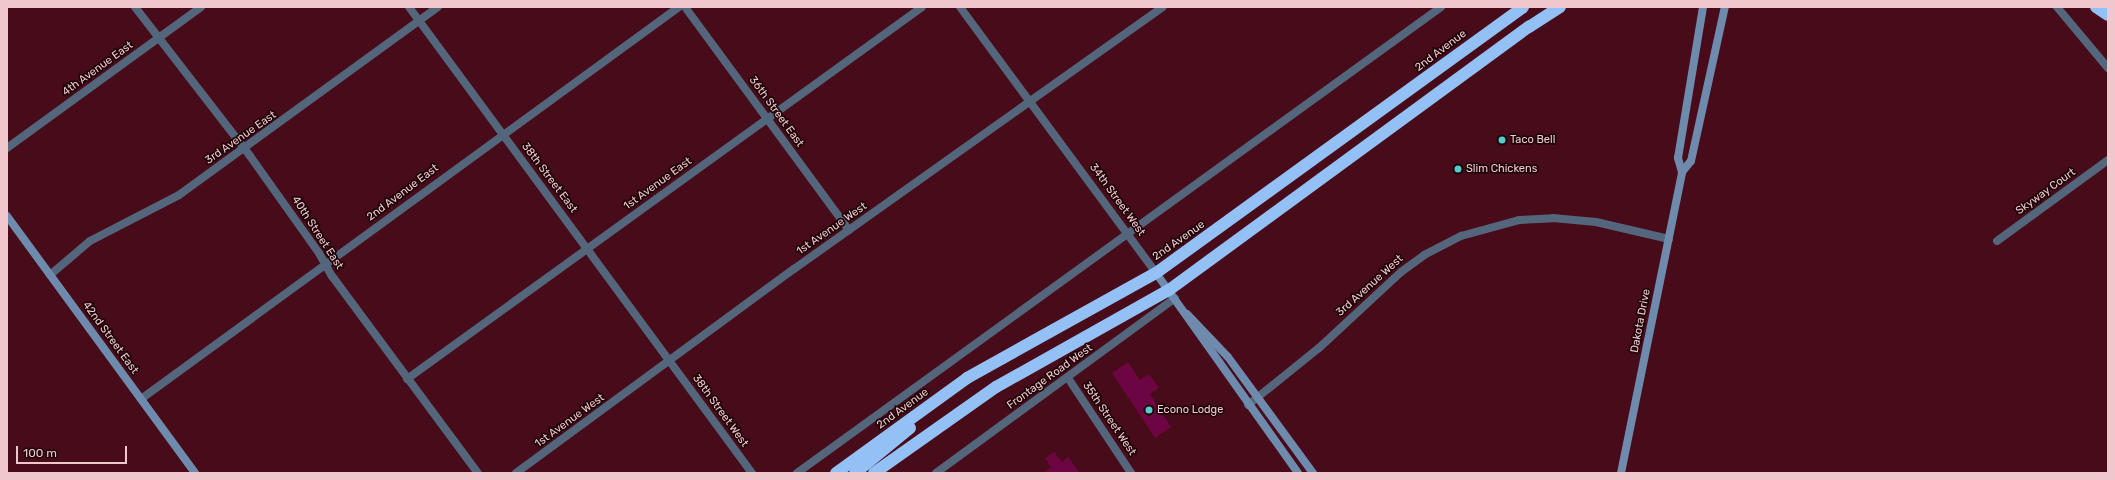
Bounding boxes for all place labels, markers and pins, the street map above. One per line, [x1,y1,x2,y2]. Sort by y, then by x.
place label: Taco Bell [1510,133,1555,147]
marker: Taco Bell [1497,135,1507,145]
place label: Slim Chickens [1466,162,1537,176]
marker: Slim Chickens [1453,164,1463,174]
place label: Econo Lodge [1157,403,1223,417]
marker: Econo Lodge [1144,405,1154,415]

